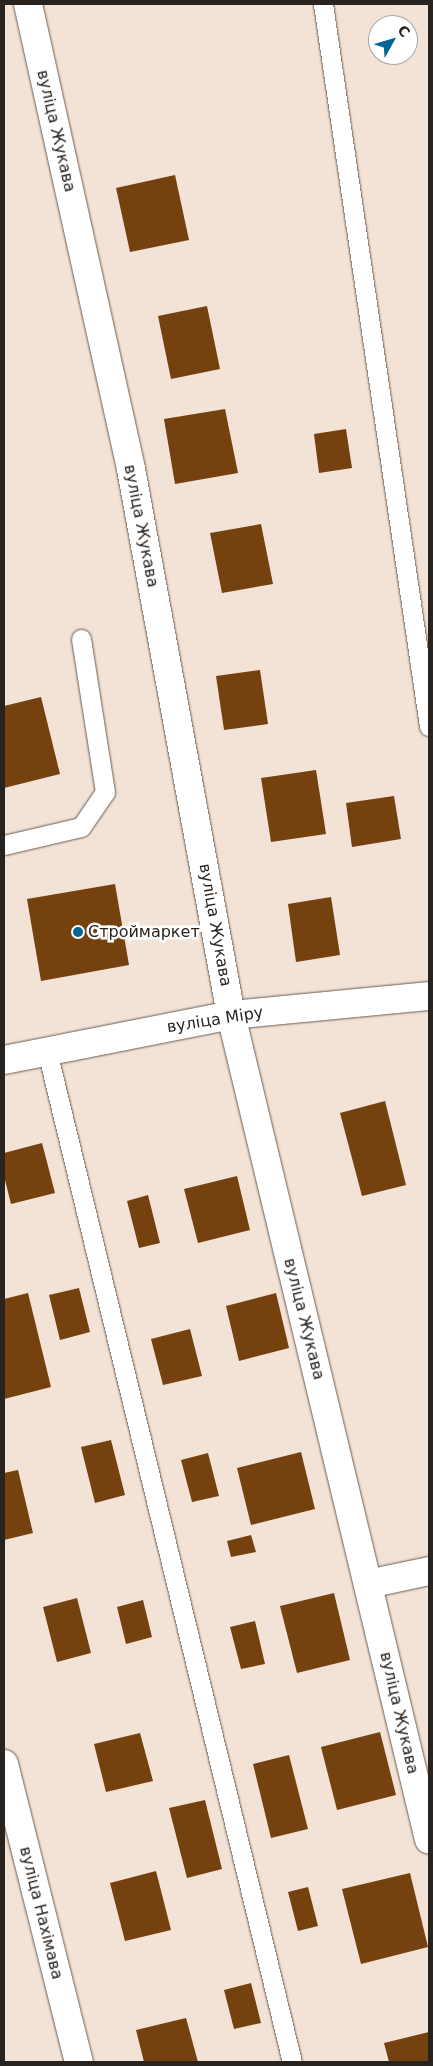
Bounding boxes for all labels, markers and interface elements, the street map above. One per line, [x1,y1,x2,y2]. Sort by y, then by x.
north arrow [368,15,418,65]
text: С [394,22,413,40]
street label: вуліца Жукава [33,68,79,194]
street label: вуліца Жукава [120,463,162,589]
street label: вуліца Жукава [195,862,235,988]
place label: Строймаркет [88,922,200,942]
marker: Строймаркет [72,926,84,938]
street label: вуліца Міру [165,1003,265,1037]
street label: вуліца Жукава [280,1256,328,1382]
street label: вуліца Жукава [376,1650,422,1776]
street label: вуліца Нахімава [15,1845,67,1981]

